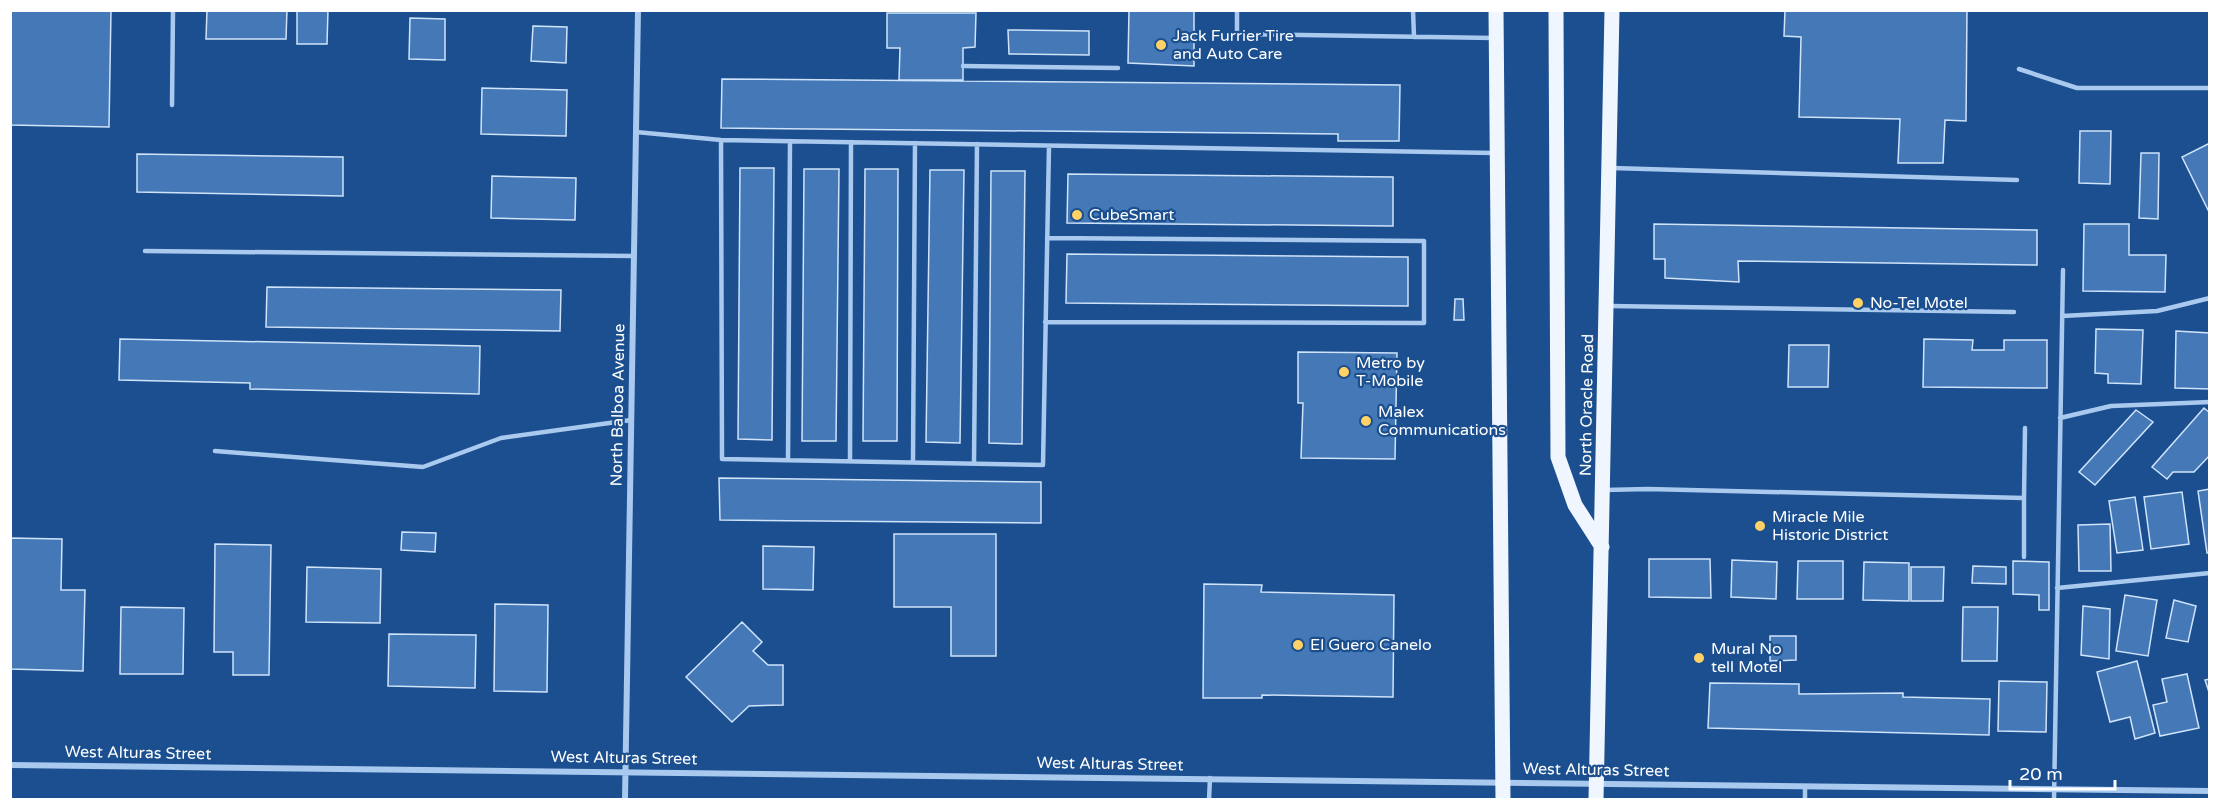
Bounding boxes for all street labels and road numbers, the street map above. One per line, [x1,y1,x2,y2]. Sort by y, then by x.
street label: North Balboa Avenue [607,323,629,487]
street label: North Oracle Road [1576,334,1598,476]
street label: West Alturas Street [64,742,212,764]
street label: West Alturas Street [550,747,698,769]
street label: West Alturas Street [1036,753,1184,775]
street label: West Alturas Street [1522,759,1670,781]

